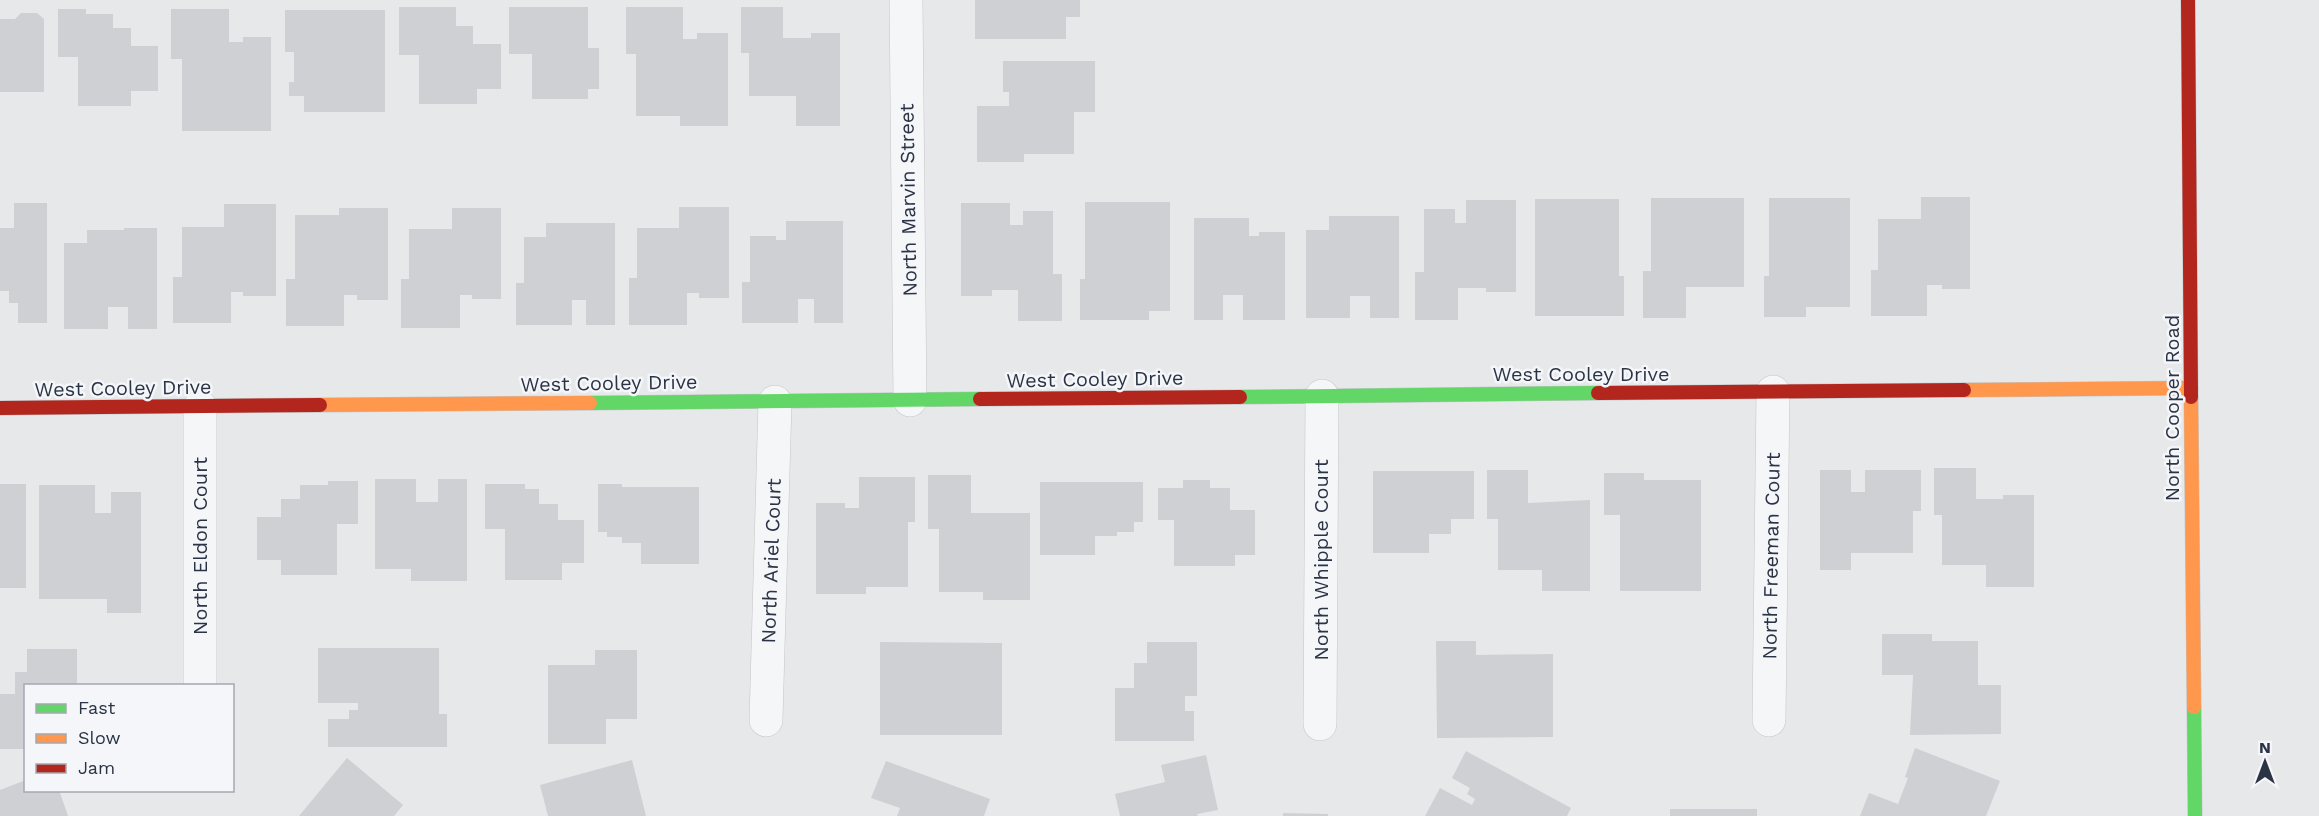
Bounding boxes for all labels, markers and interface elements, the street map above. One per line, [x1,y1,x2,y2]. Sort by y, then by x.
street label: North Marvin Street [894,103,922,297]
street label: North Cooper Road [2160,315,2184,501]
street label: West Cooley Drive [1492,362,1670,386]
street label: West Cooley Drive [1006,365,1184,393]
street label: West Cooley Drive [520,369,698,397]
street label: West Cooley Drive [34,374,212,402]
street label: North Freeman Court [1757,451,1785,660]
street label: North Eldon Court [188,456,212,635]
street label: North Whipple Court [1309,459,1333,661]
street label: North Ariel Court [756,477,786,644]
legend [24,684,234,792]
text: Fast [78,697,116,718]
text: Slow [78,727,121,748]
north arrow [2235,732,2295,792]
text: N [2259,738,2271,757]
text: Jam [78,757,115,778]

